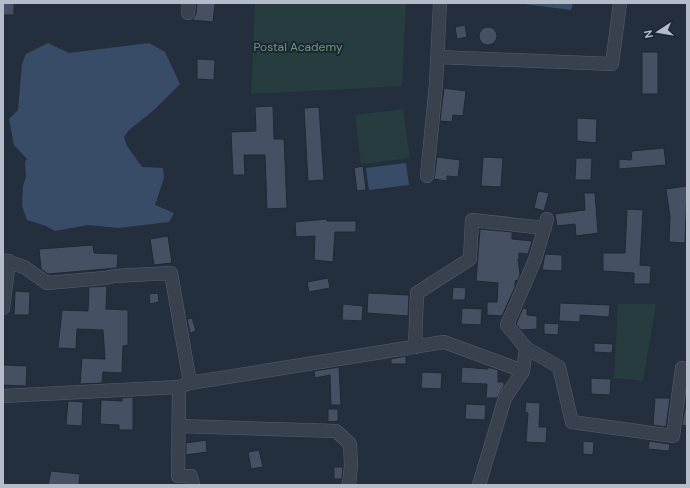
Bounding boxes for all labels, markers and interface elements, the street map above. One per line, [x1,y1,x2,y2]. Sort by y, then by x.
north arrow [638,12,678,52]
text: N [641,29,656,39]
park label: Postal Academy [253,39,343,55]

